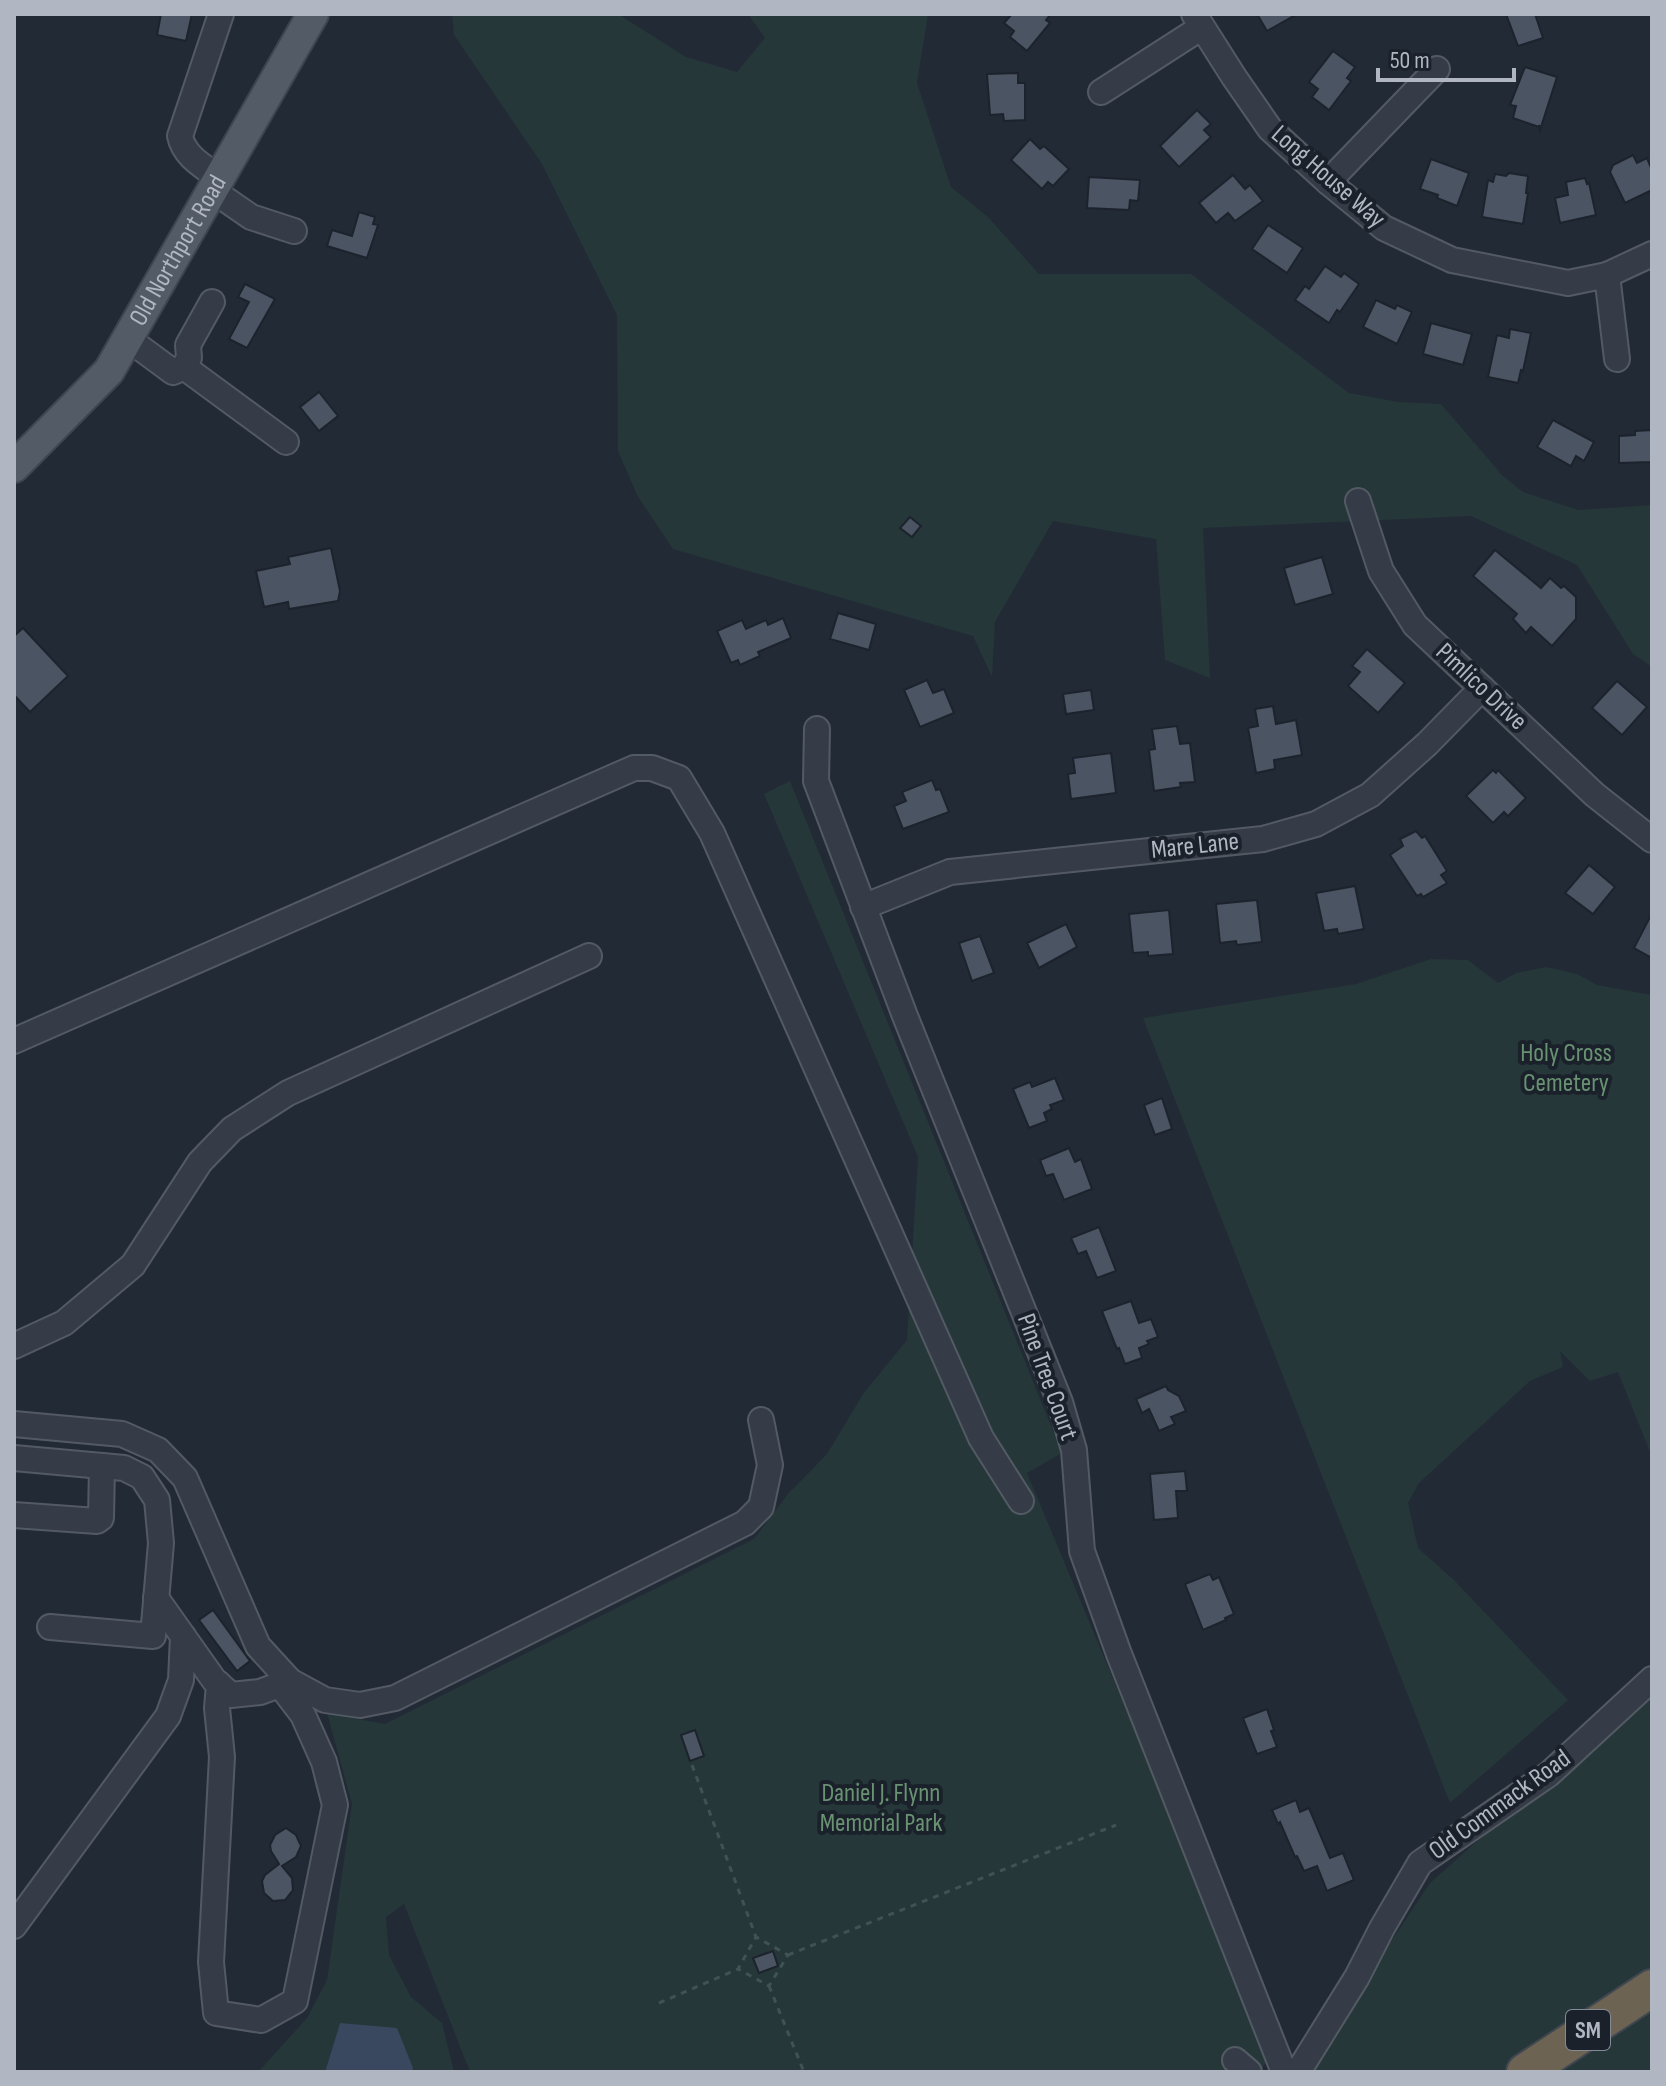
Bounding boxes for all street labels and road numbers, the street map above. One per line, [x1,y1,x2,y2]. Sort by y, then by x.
street label: Long House Way [1265,119,1391,235]
street label: Old Northport Road [123,170,233,331]
street label: Pimlico Drive [1429,637,1533,737]
street label: Mare Lane [1149,826,1241,866]
street label: Pine Tree Court [1010,1310,1084,1444]
street label: Old Commack Road [1423,1743,1577,1867]
road number: SM [1566,2010,1610,2050]

